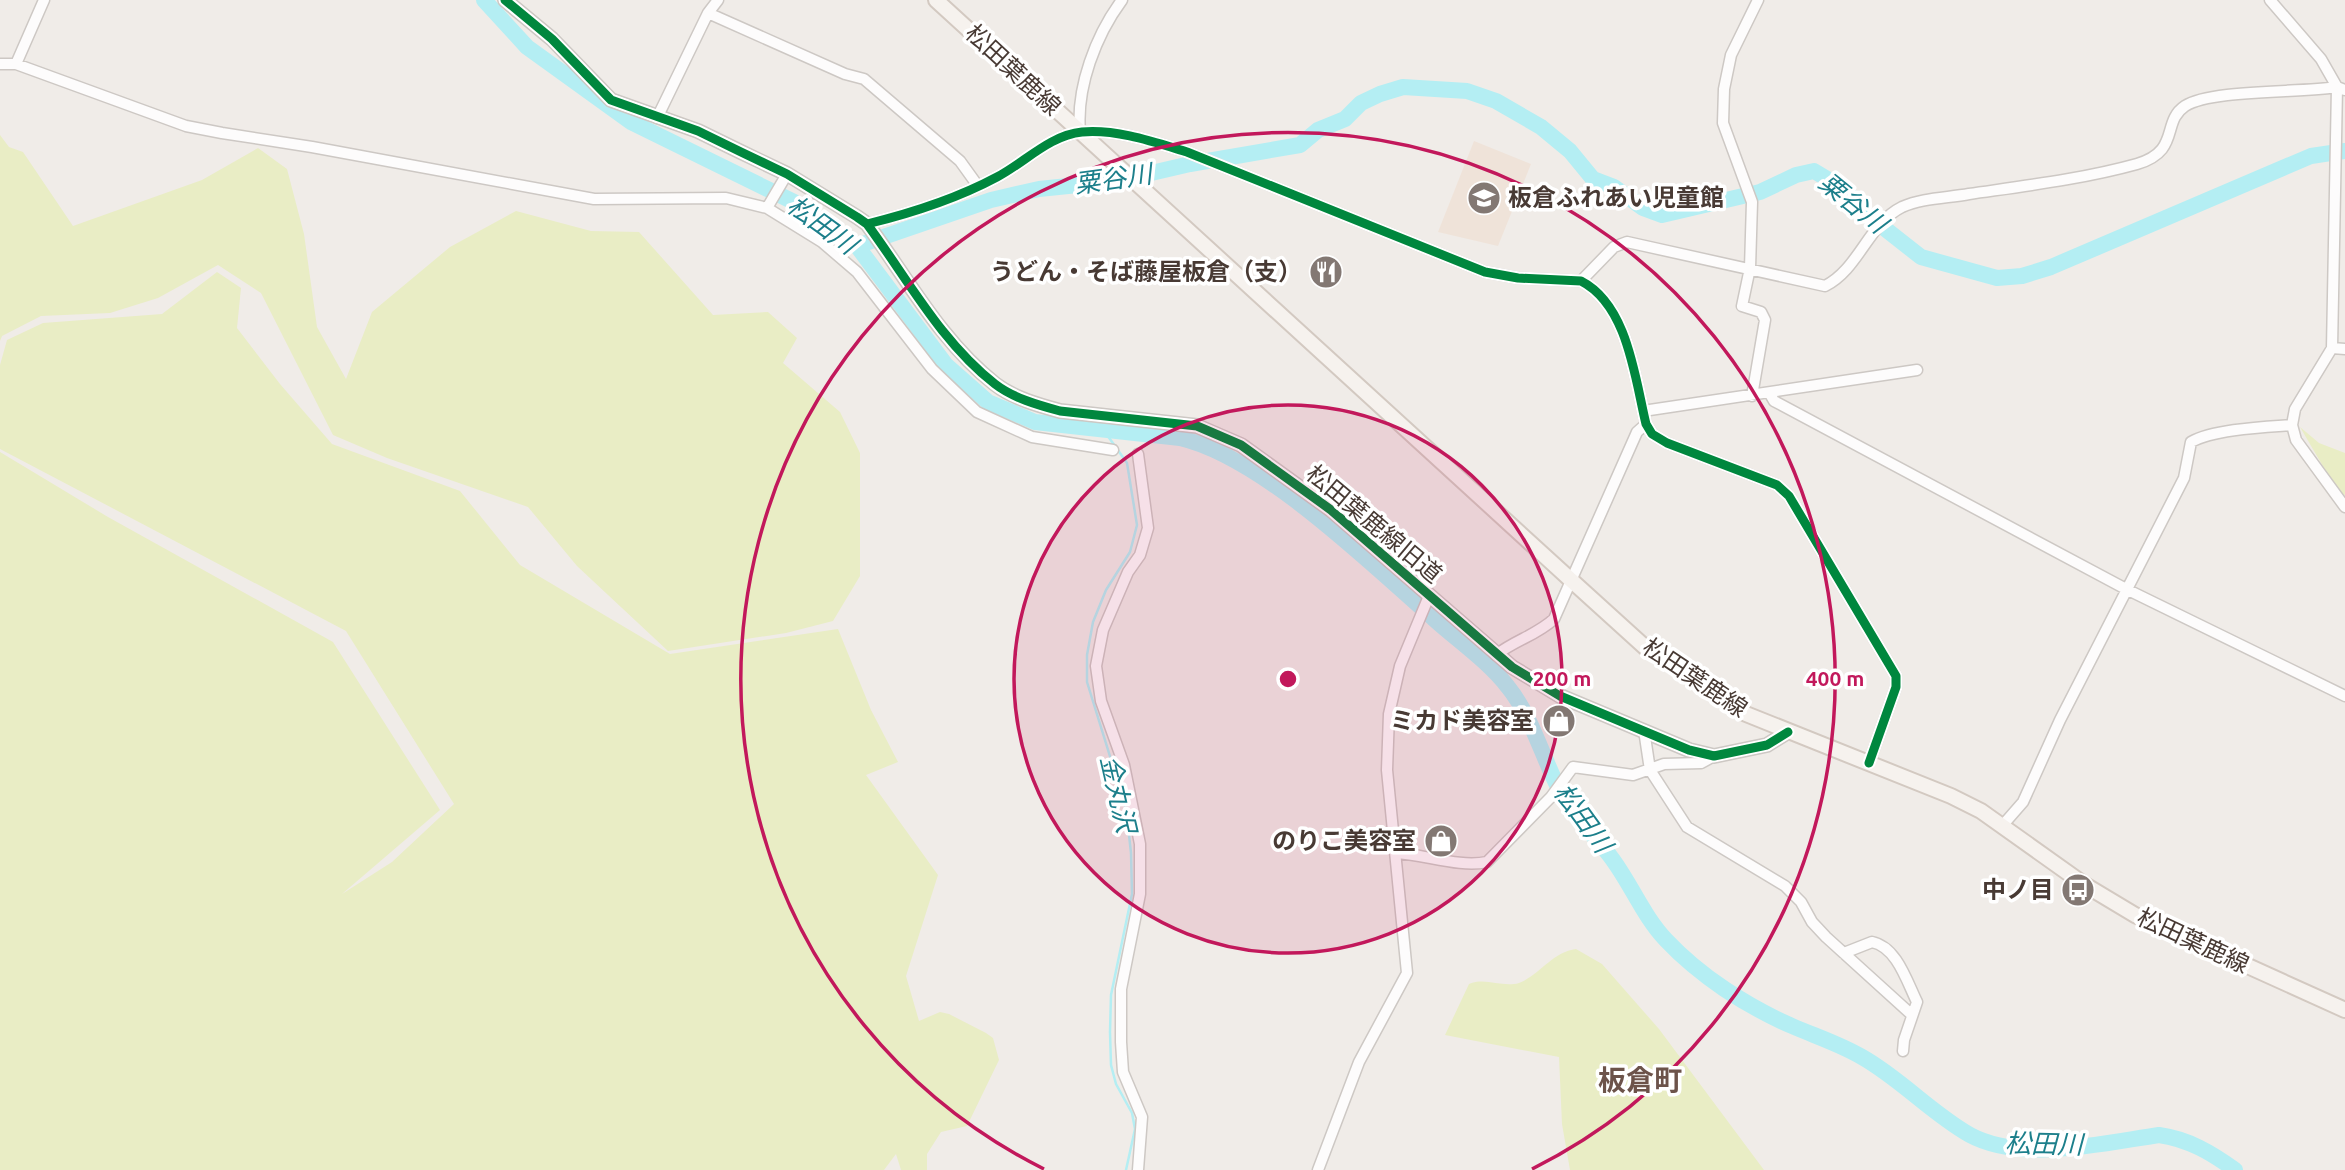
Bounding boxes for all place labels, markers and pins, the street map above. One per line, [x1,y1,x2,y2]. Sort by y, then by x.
school or university icon: 板倉ふれあい児童館 [1465,179,1503,217]
place label: 板倉ふれあい児童館 [1508,184,1724,211]
restaurant icon: うどん・そば藤屋板倉（支） [1307,253,1345,291]
place label: うどん・そば藤屋板倉（支） [990,258,1302,285]
centre of rings [1276,667,1300,691]
shop icon: ミカド美容室 [1540,702,1578,740]
place label: ミカド美容室 [1390,707,1534,734]
shop icon: のりこ美容室 [1422,822,1460,860]
place label: のりこ美容室 [1272,827,1416,854]
bus stop icon: 中ノ目 [2059,871,2097,909]
place label: 中ノ目 [1982,876,2054,903]

